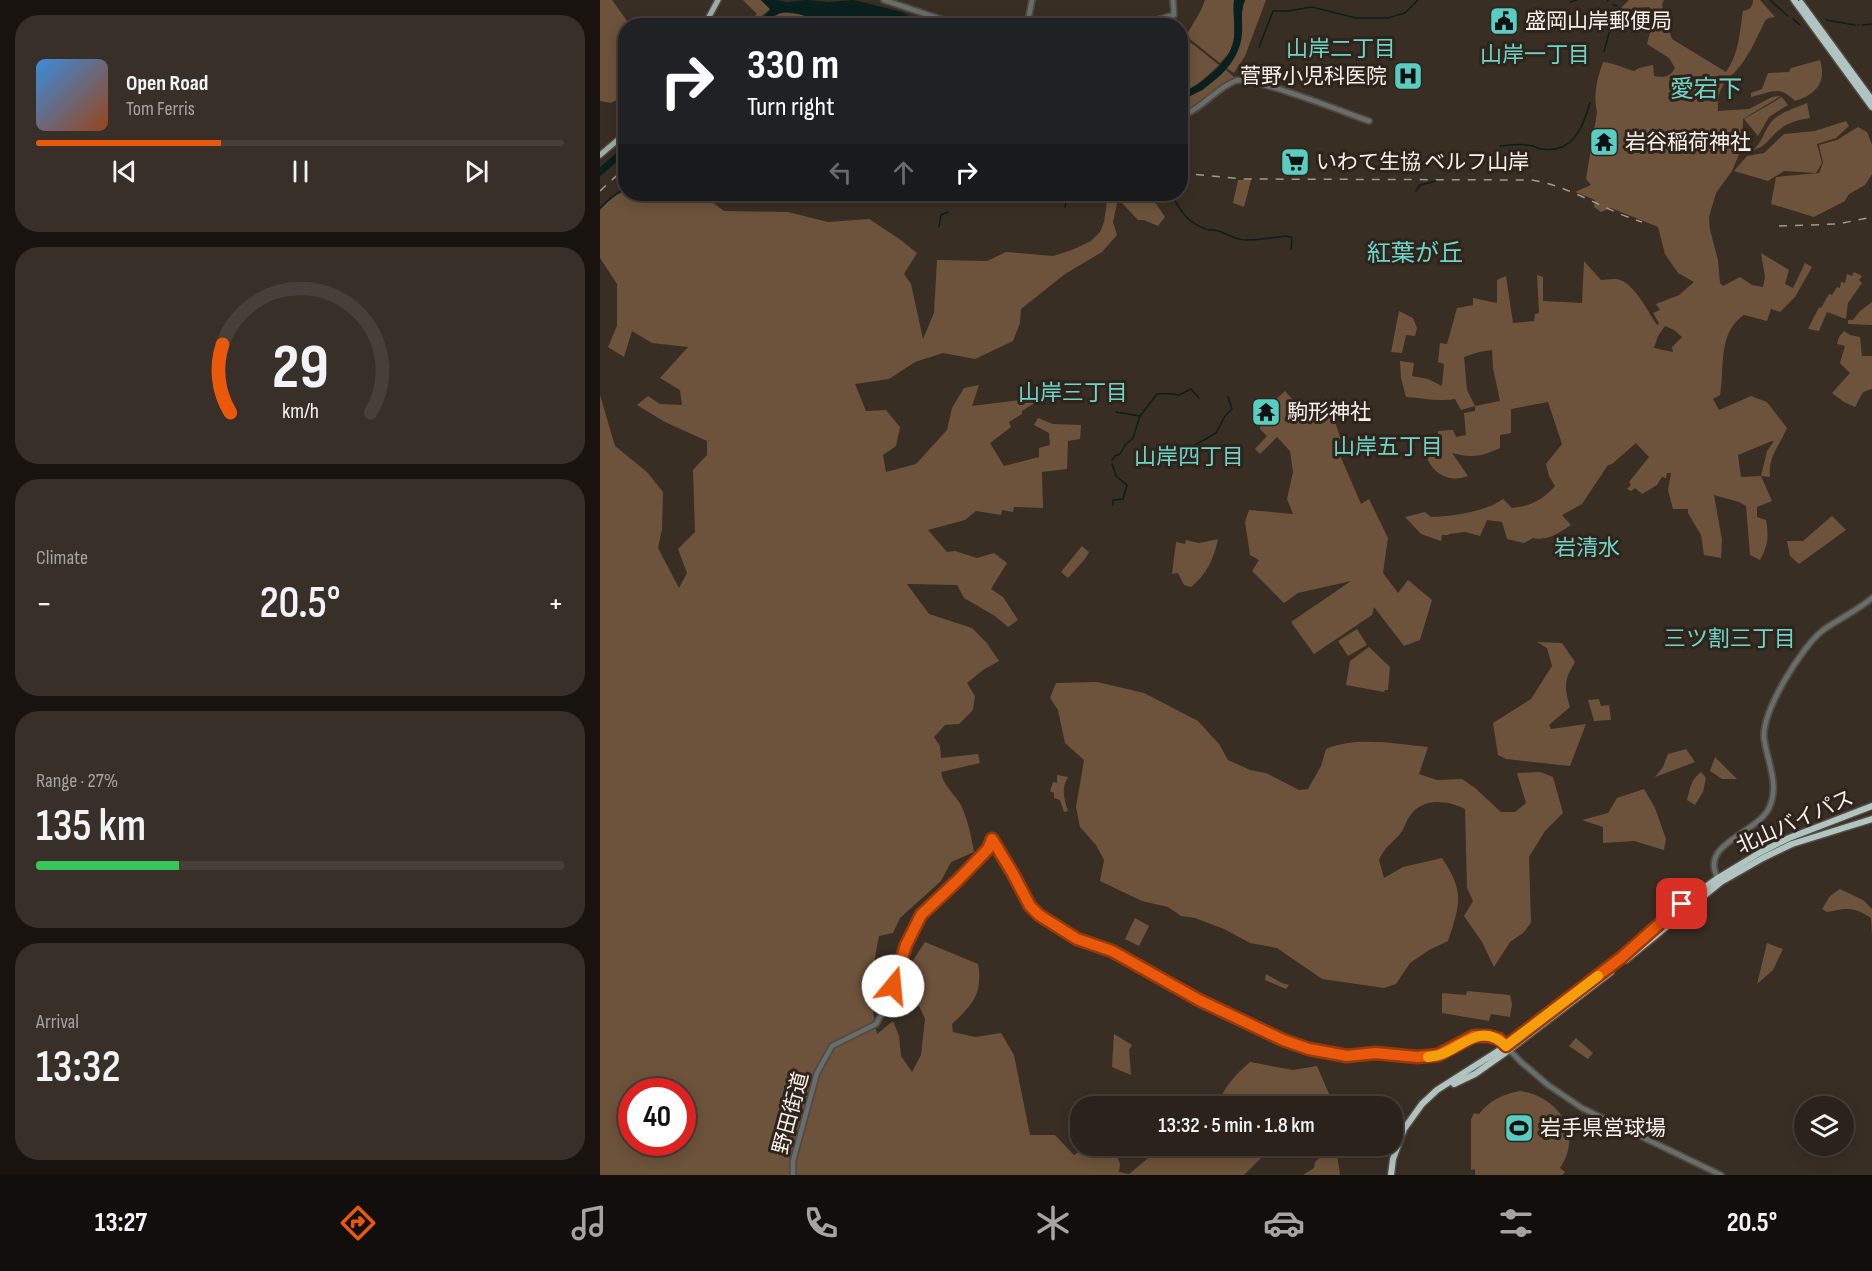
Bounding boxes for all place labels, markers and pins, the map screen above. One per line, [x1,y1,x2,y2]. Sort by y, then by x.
public building icon: 盛岡山岸郵便局 [1488,5,1520,37]
place label: 盛岡山岸郵便局 [1525,9,1672,34]
hospital icon: 菅野小児科医院 [1392,60,1424,92]
place label: 菅野小児科医院 [1240,64,1387,89]
temple icon: 岩谷稲荷神社 [1588,126,1620,158]
place label: 岩谷稲荷神社 [1625,130,1751,155]
supermarket icon: いわて生協 ベルフ山岸 [1279,146,1311,178]
place label: いわて生協 ベルフ山岸 [1316,150,1529,175]
temple icon: 駒形神社 [1250,396,1282,428]
place label: 駒形神社 [1287,400,1371,425]
pin [1656,878,1707,929]
sports icon: 岩手県営球場 [1503,1112,1535,1144]
place label: 岩手県営球場 [1540,1116,1666,1141]

